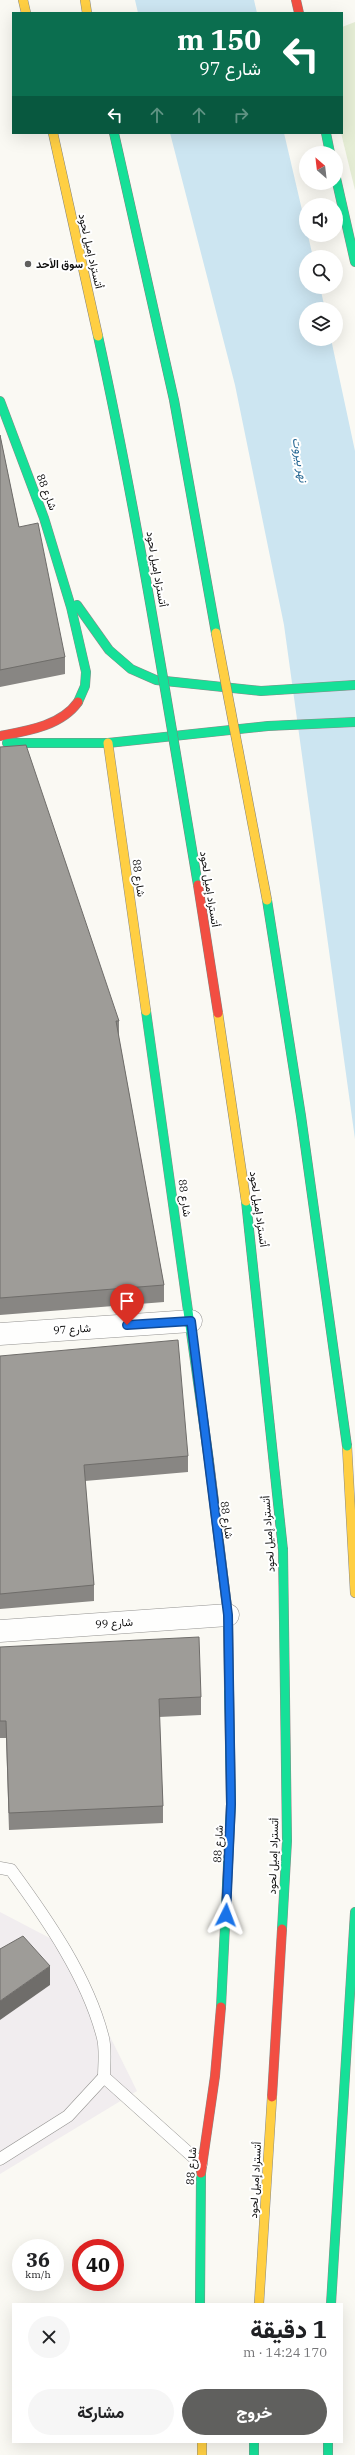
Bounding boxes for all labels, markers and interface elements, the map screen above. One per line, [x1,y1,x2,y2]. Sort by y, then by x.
text: 150 m [177,21,261,58]
icon: left [275,28,327,80]
text: شارع 97 [199,57,261,80]
icon: left [104,104,126,126]
icon: ahead [146,104,168,126]
icon: ahead [188,104,210,126]
icon: right [230,104,252,126]
north arrow [299,146,343,190]
map controls [299,146,343,346]
button: sound [299,198,343,242]
street label: أتستراد إميل لحود [76,212,107,290]
button: search [299,250,343,294]
place label: سوق الأحد [36,257,83,271]
marker: سوق الأحد [23,259,33,269]
button: layers [299,302,343,346]
water label: نهر بيروت [289,436,312,484]
street label: شارع 88 [33,472,60,513]
street label: أتستراد إميل لحود [143,530,171,608]
street label: أتستراد إميل لحود [197,850,223,928]
street label: شارع 88 [128,858,149,898]
street label: أتستراد إميل لحود [247,1170,271,1248]
street label: شارع 88 [174,1178,195,1218]
pin [110,1284,144,1325]
icon: arrive [116,1290,138,1312]
street label: شارع 97 [53,1321,92,1338]
street label: أتستراد إميل لحود [258,1495,278,1573]
street label: شارع 88 [216,1500,237,1540]
street label: شارع 99 [95,1615,134,1632]
street label: أتستراد إميل لحود [265,1817,281,1894]
street label: شارع 88 [210,1824,227,1863]
position arrow [205,1894,247,1936]
street label: أتستراد إميل لحود [246,2141,264,2219]
street label: شارع 88 [183,2146,200,2185]
speed limit sign: 40 [72,2239,124,2291]
text: 36 [26,2246,50,2273]
text: km/h [25,2268,51,2281]
text: 1 دقيقة [250,2313,327,2345]
button: close [28,2316,70,2358]
text: 170 m · 14:24 [243,2344,327,2361]
button: مشاركة [28,2389,174,2435]
button: خروج [182,2389,327,2435]

